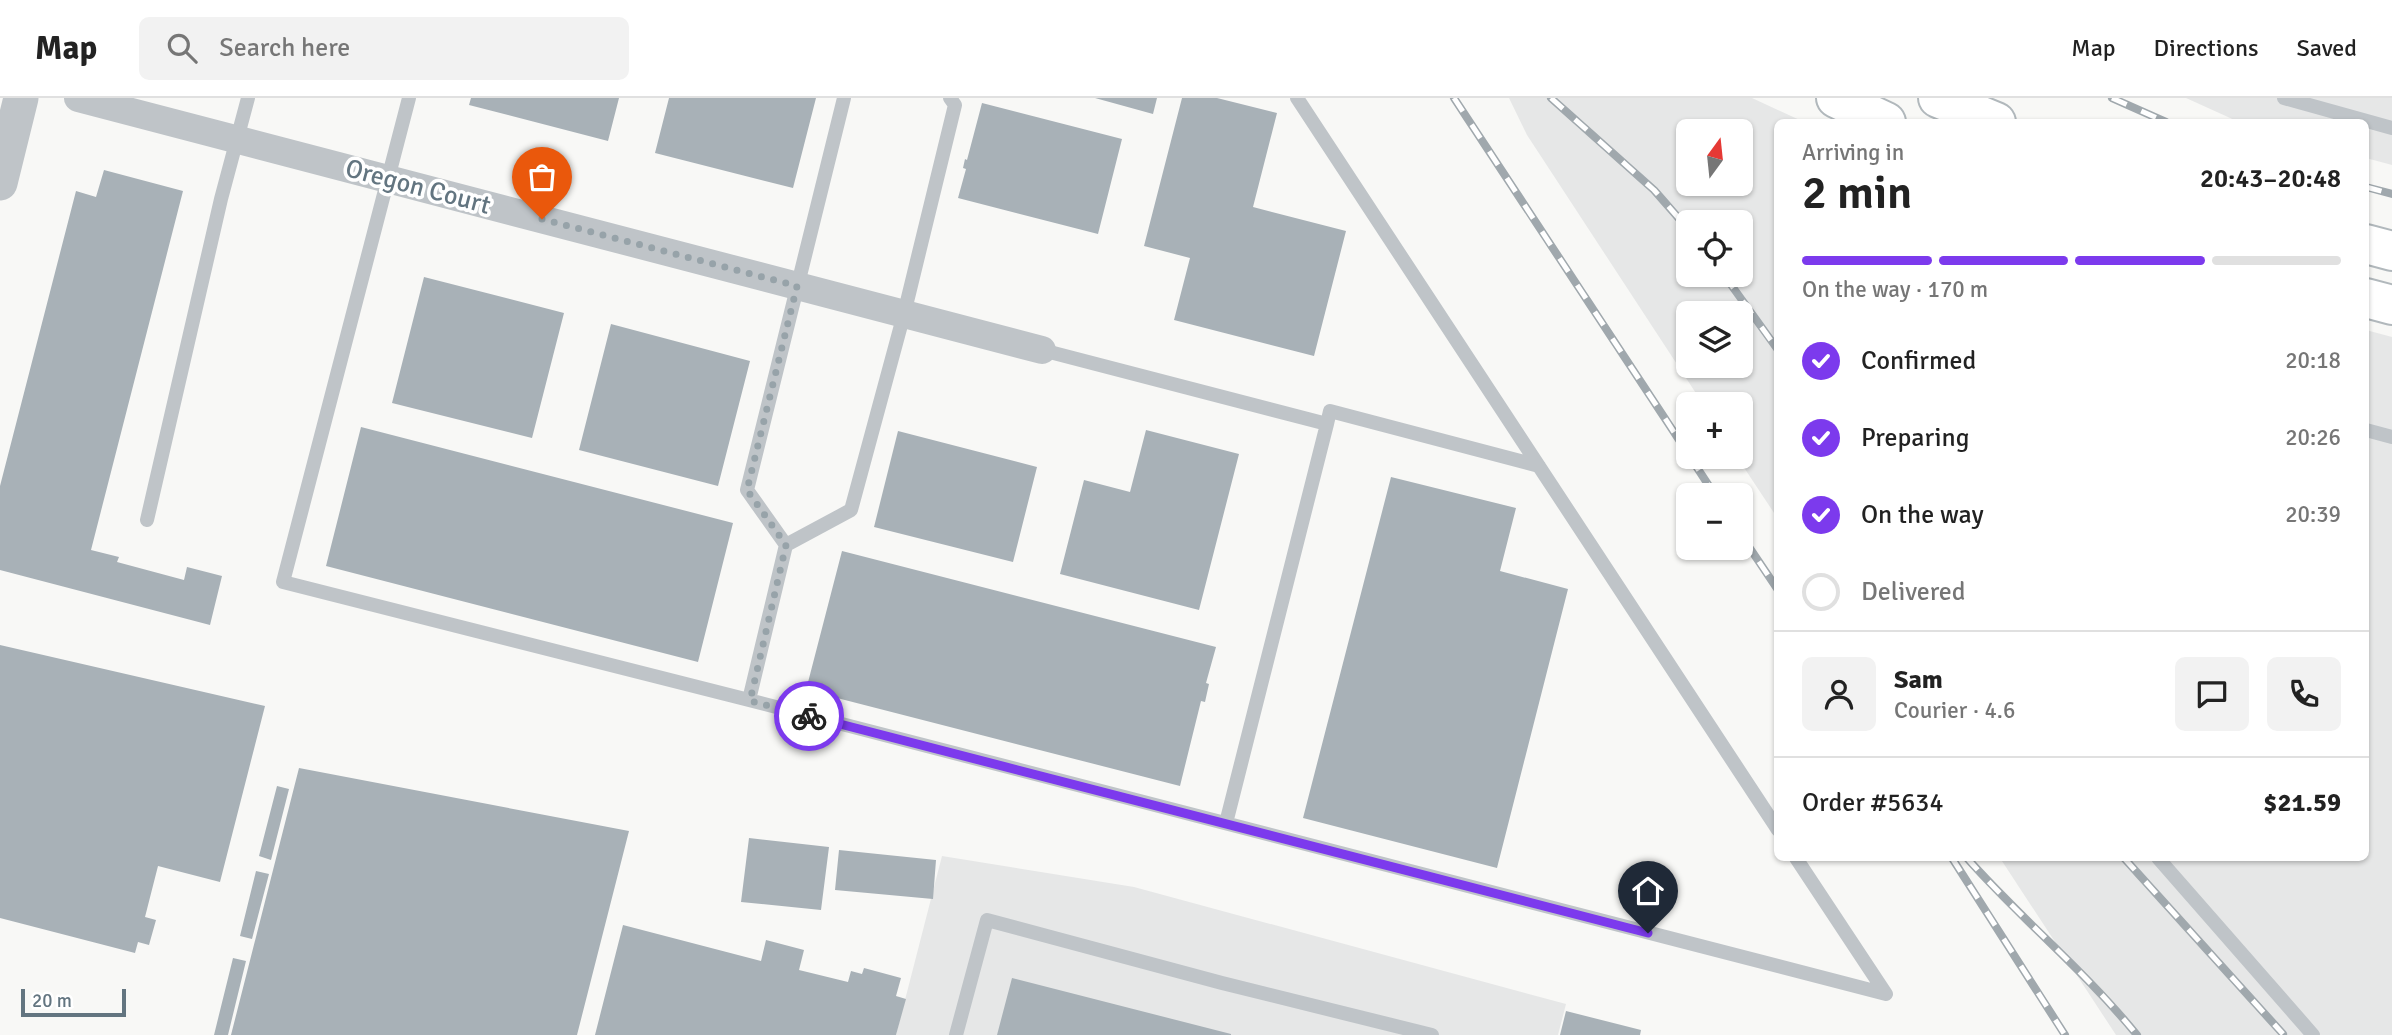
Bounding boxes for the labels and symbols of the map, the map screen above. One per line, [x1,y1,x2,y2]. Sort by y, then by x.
north arrow [1676,119,1754,196]
pin [512,147,572,219]
street label: Oregon Court [342,152,494,222]
courier [774,681,844,751]
pin [1618,861,1678,933]
scale bar [21,986,126,1018]

